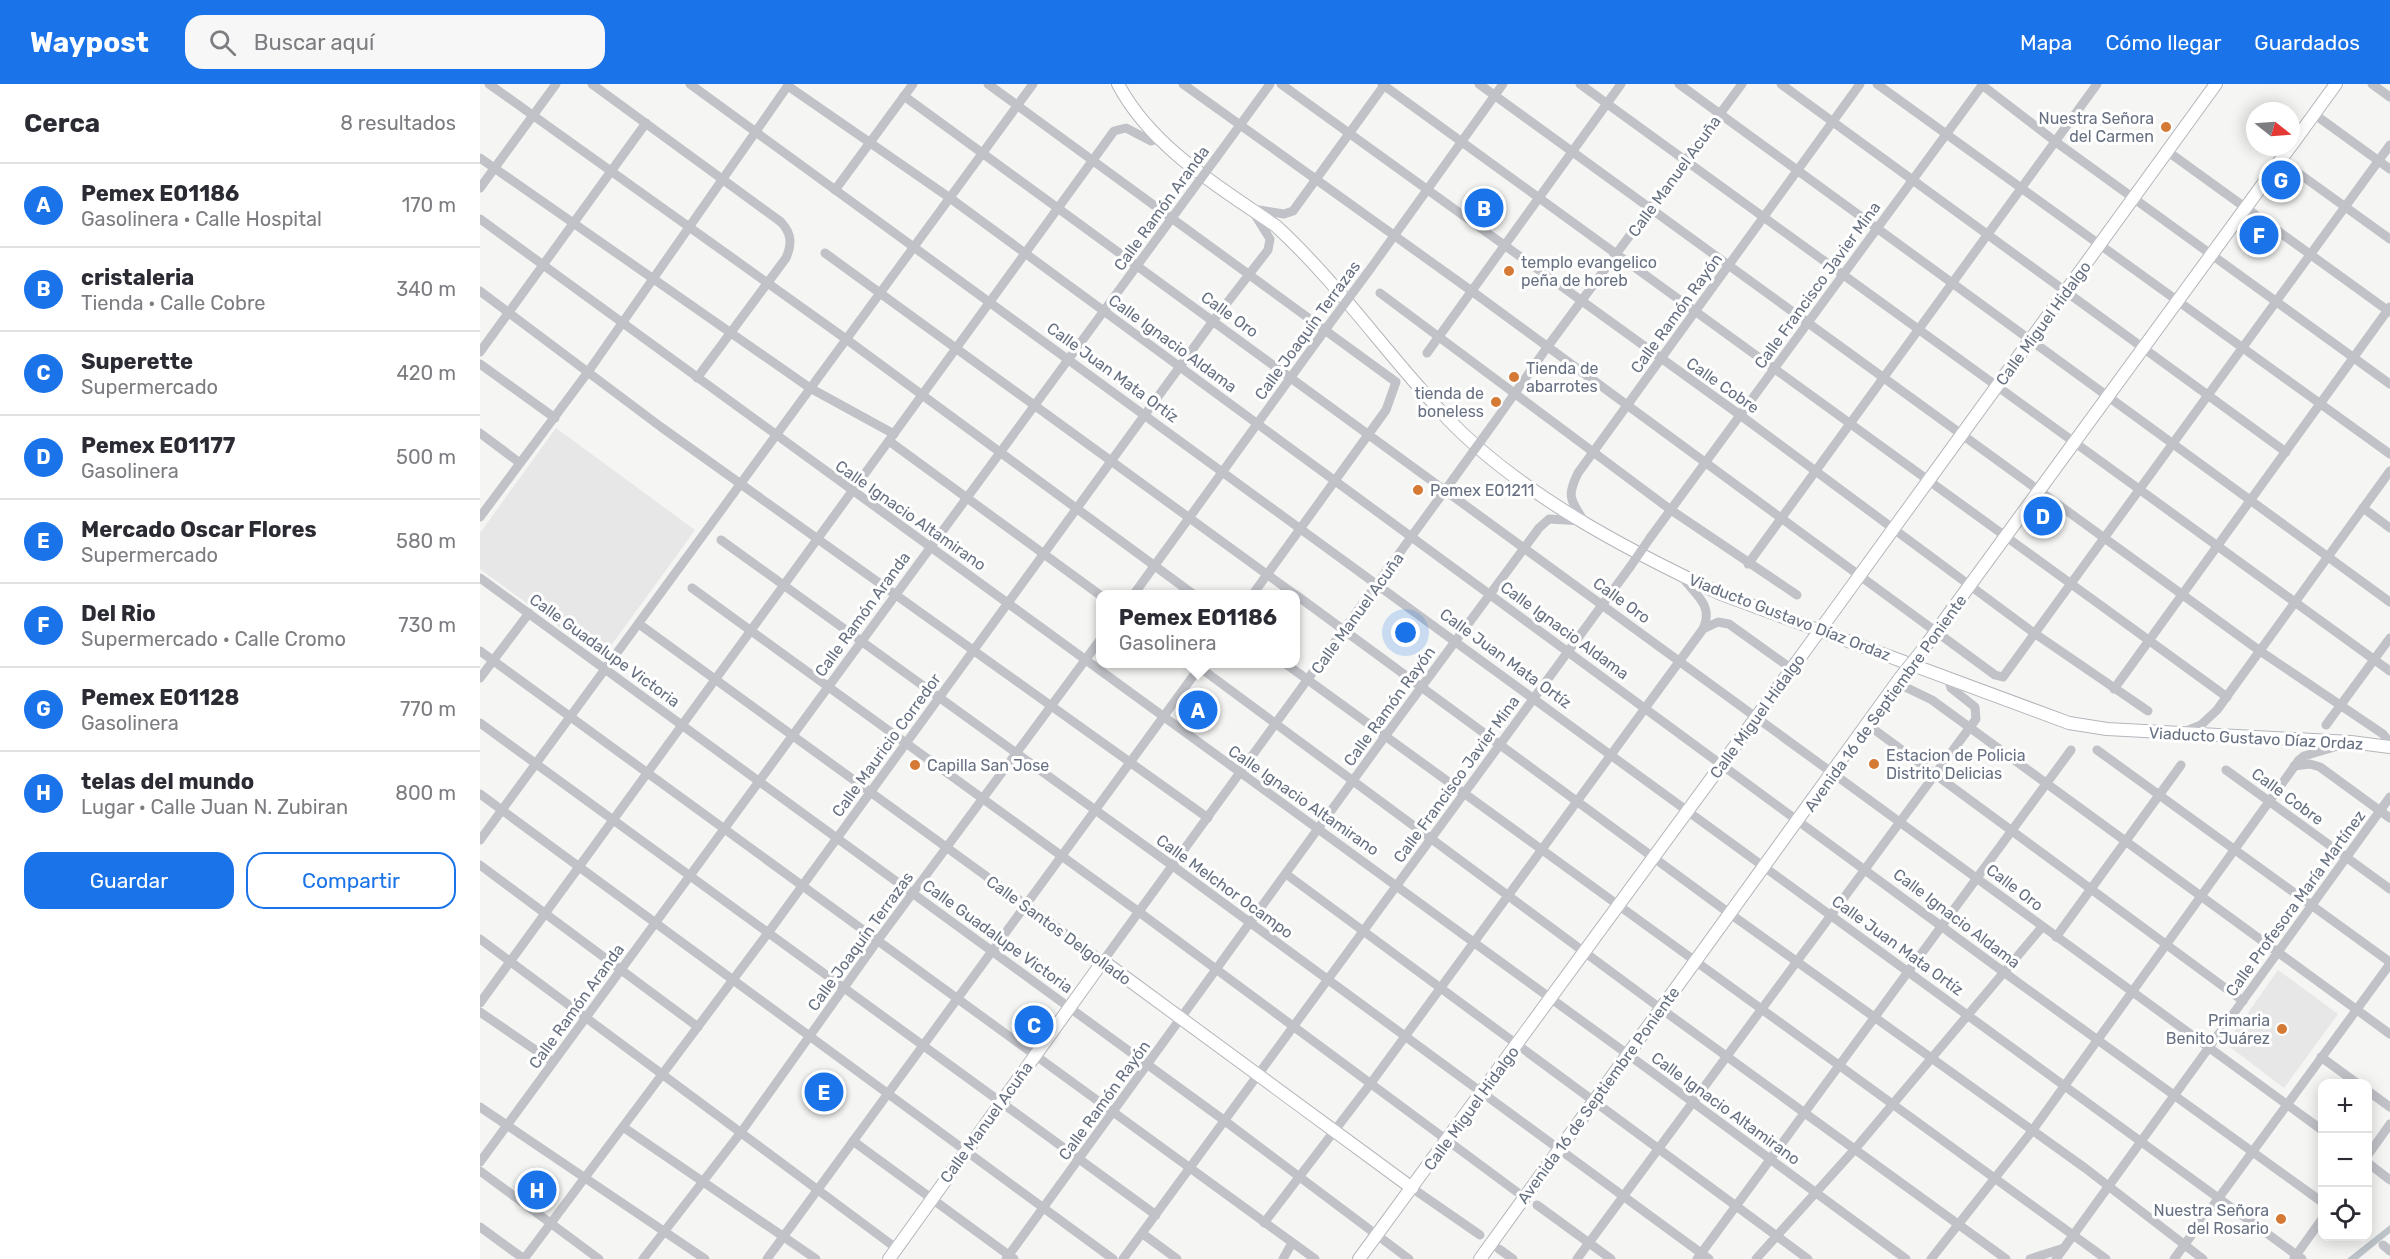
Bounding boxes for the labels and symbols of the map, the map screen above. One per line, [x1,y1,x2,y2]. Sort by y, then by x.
north arrow [2246,102,2300,156]
place label: Nuestra Señora del Carmen [2039,109,2154,146]
street label: Calle Manuel Acuña [1624,112,1725,241]
marker: Nuestra Señora del Carmen [2159,120,2173,134]
street label: Calle Ramón Aranda [1110,142,1213,274]
pin: G [2262,158,2300,202]
pin: B [1464,186,1504,230]
street label: Calle Francisco Javier Mina [1750,198,1884,372]
pin: F [2240,212,2278,258]
street label: Calle Ramón Rayón [1627,250,1726,377]
place label: templo evangelico peña de horeb [1521,253,1657,290]
street label: Calle Joaquín Terrazas [1251,257,1364,404]
street label: Calle Miguel Hidalgo [1992,257,2095,389]
marker: templo evangelico peña de horeb [1502,264,1516,278]
street label: Calle Oro [1197,287,1262,342]
street label: Calle Ignacio Aldama [1105,290,1241,396]
street label: Calle Juan Mata Ortíz [1043,318,1182,427]
street label: Calle Cobre [1683,353,1763,417]
place label: Tienda de abarrotes [1526,359,1599,396]
marker: Tienda de abarrotes [1507,370,1521,384]
place label: tienda de boneless [1414,384,1484,421]
marker: tienda de boneless [1489,395,1503,409]
street label: Calle Ignacio Altamirano [832,456,990,575]
place label: Pemex E01211 [1430,481,1534,500]
marker: Pemex E01211 [1411,483,1425,497]
pin: D [2024,494,2062,538]
street label: Calle Ramón Aranda [811,548,914,680]
street label: Calle Manuel Acuña [1307,549,1408,678]
street label: Viaducto Gustavo Díaz Ordaz [1686,570,1893,665]
street label: Calle Oro [1589,573,1654,628]
street label: Calle Ignacio Aldama [1497,577,1633,683]
street label: Calle Guadalupe Victoria [526,590,683,711]
street label: Avenida 16 de Septiembre Poniente [1800,591,1970,815]
street label: Calle Juan Mata Ortíz [1436,604,1575,713]
your location [1391,618,1420,647]
street label: Calle Ramón Rayón [1340,643,1439,770]
street label: Calle Miguel Hidalgo [1706,650,1809,782]
street label: Calle Mauricio Corredor [828,670,945,821]
pin: A [1178,688,1218,732]
street label: Calle Francisco Javier Mina [1389,692,1523,866]
street label: Viaducto Gustavo Díaz Ordaz [2148,723,2364,754]
street label: Calle Ignacio Altamirano [1225,741,1383,860]
place label: Estacion de Policia Distrito Delicias [1886,746,2025,783]
place label: Capilla San Jose [927,756,1049,775]
marker: Estacion de Policia Distrito Delicias [1867,757,1881,771]
marker: Capilla San Jose [908,758,922,772]
street label: Calle Cobre [2248,764,2327,829]
street label: Calle Profesora María Martínez [2222,807,2369,1000]
street label: Calle Melchor Ocampo [1153,830,1297,942]
street label: Calle Oro [1983,860,2047,915]
street label: Calle Ignacio Aldama [1889,864,2024,972]
street label: Calle Joaquín Terrazas [804,868,917,1015]
street label: Calle Santos Delgollado [983,872,1135,989]
street label: Calle Guadalupe Victoria [919,876,1076,997]
street label: Calle Juan Mata Ortíz [1828,891,1967,1000]
street label: Calle Ramón Aranda [525,940,628,1072]
street label: Avenida 16 de Septiembre Poniente [1513,983,1683,1207]
pin: C [1014,1002,1054,1048]
place label: Primaria Benito Juárez [2166,1011,2270,1048]
marker: Primaria Benito Juárez [2275,1022,2289,1036]
street label: Calle Ramón Rayón [1055,1037,1154,1164]
street label: Calle Miguel Hidalgo [1420,1042,1523,1174]
street label: Calle Ignacio Altamirano [1648,1048,1804,1169]
street label: Calle Manuel Acuña [936,1058,1037,1187]
pin: E [804,1070,844,1114]
pin: H [518,1168,556,1212]
place label: Nuestra Señora del Rosario [2154,1201,2269,1238]
marker: Nuestra Señora del Rosario [2274,1212,2288,1226]

